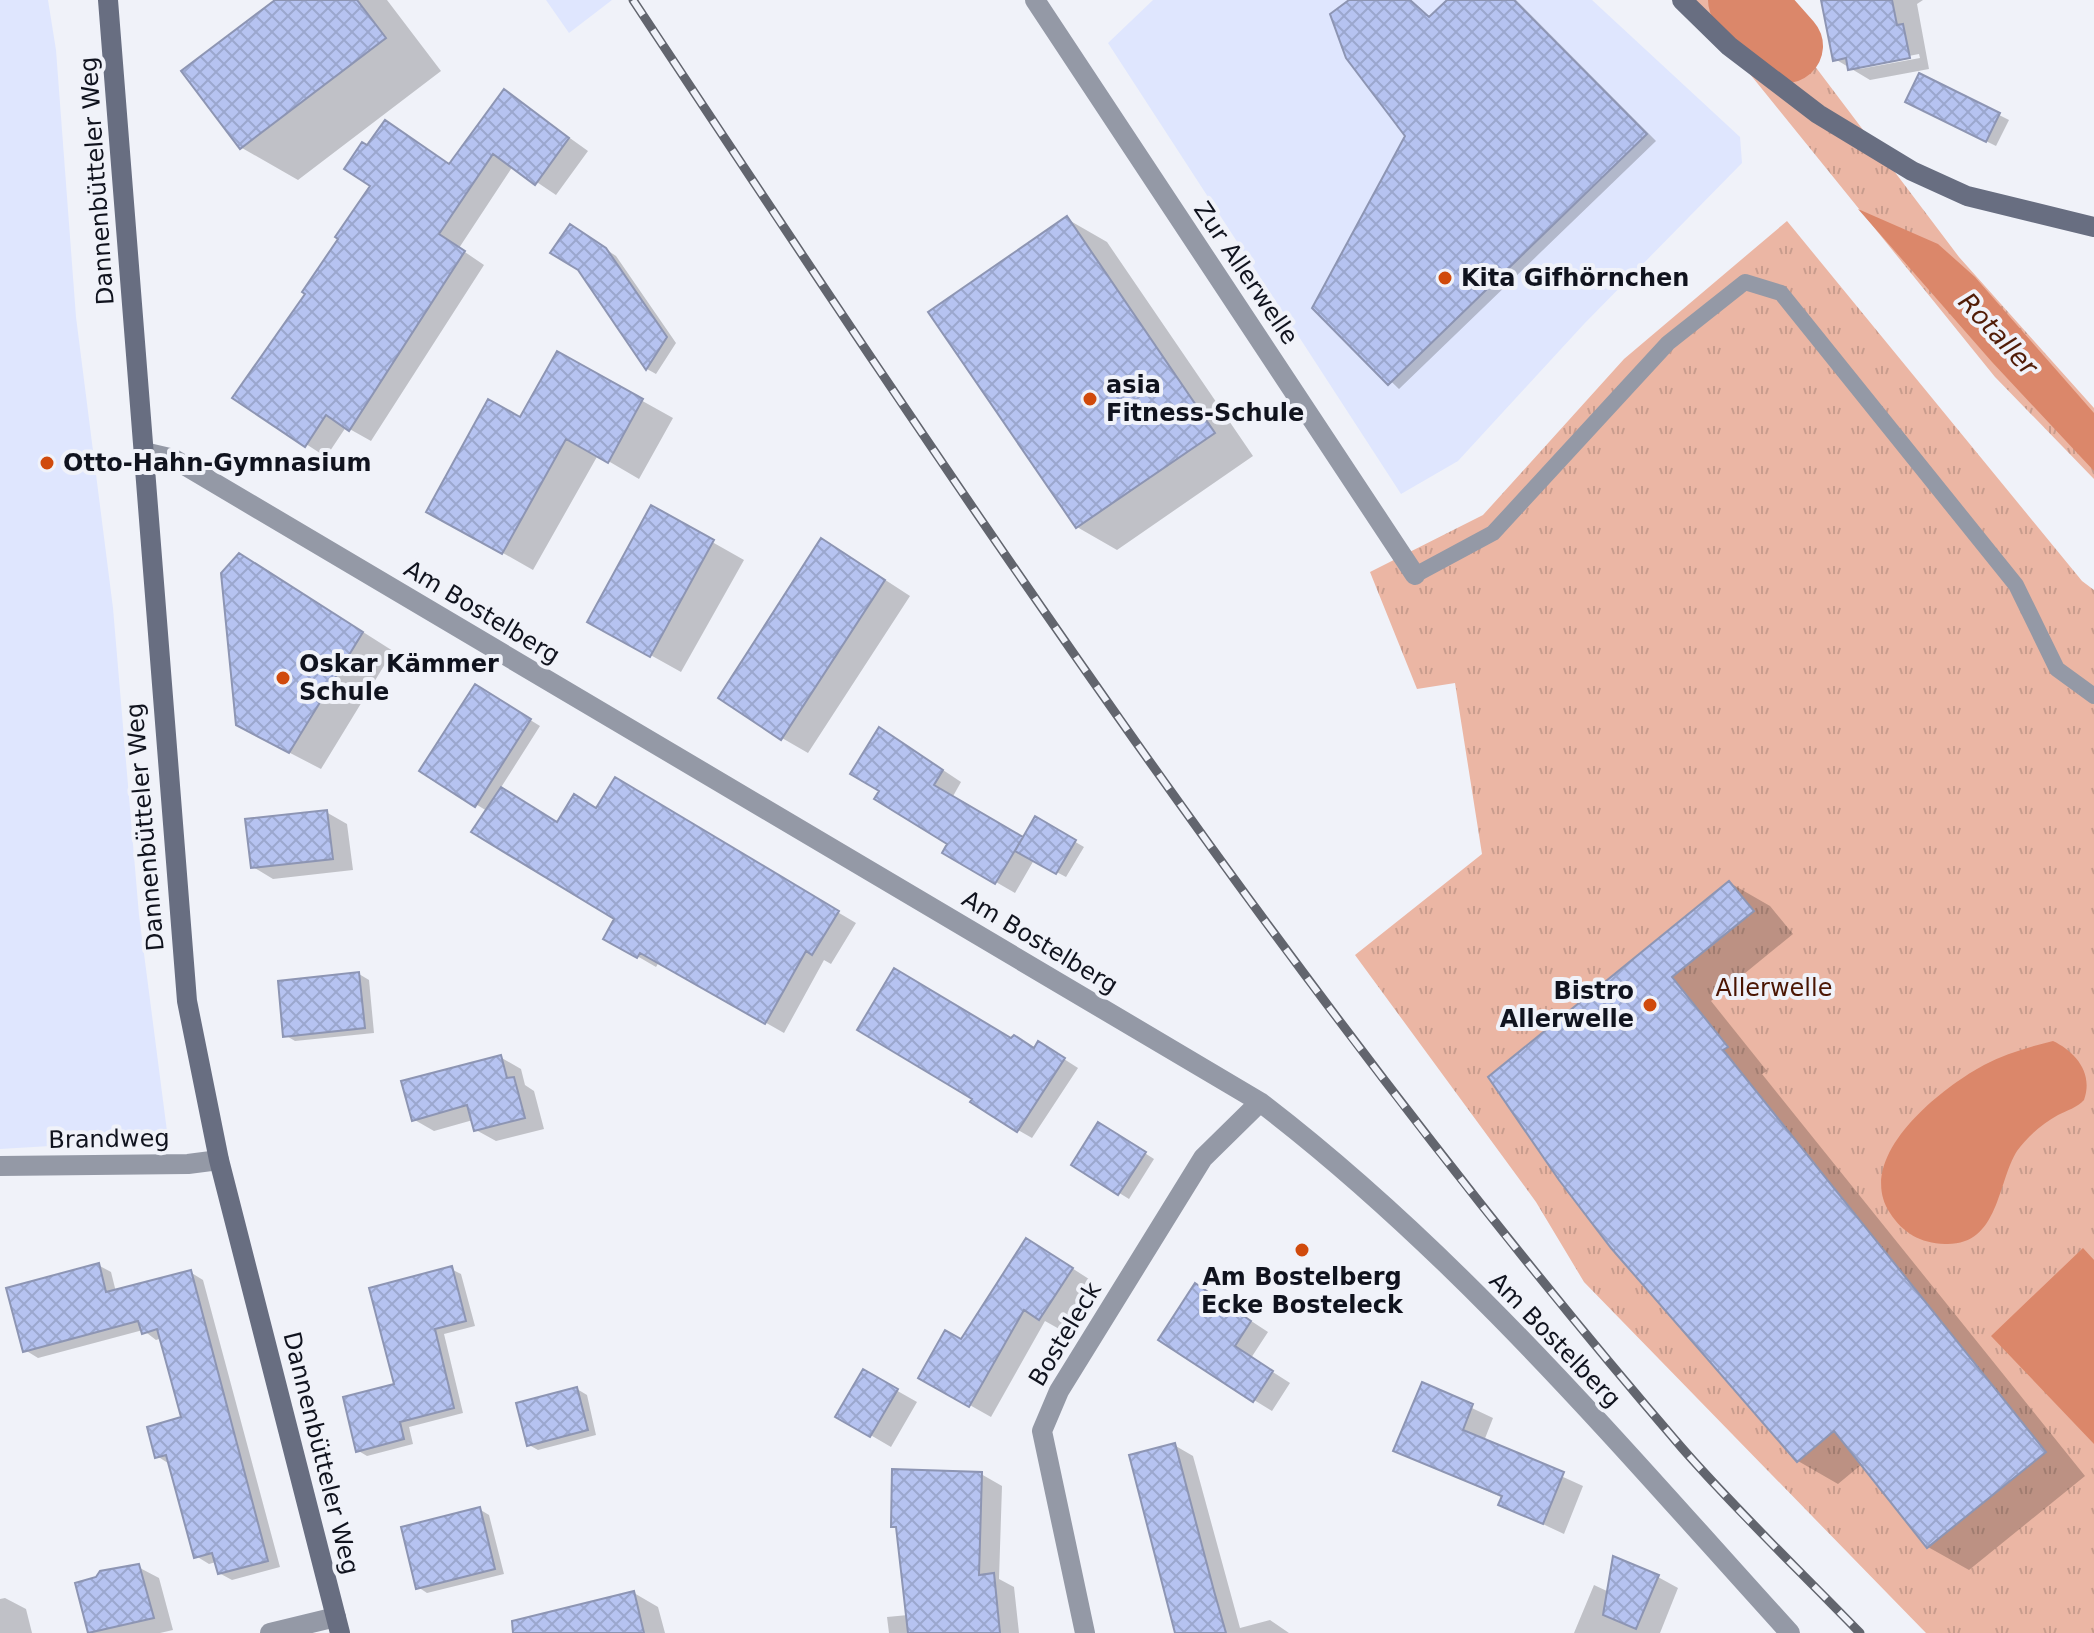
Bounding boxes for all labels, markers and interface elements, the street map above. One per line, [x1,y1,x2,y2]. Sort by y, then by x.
street label: Dannenbütteler Weg [74,56,120,306]
street label: Zur Allerwelle [1188,196,1304,350]
place label: Kita Gifhörnchen [1461,264,1689,292]
marker: Kita Gifhörnchen [1436,269,1454,287]
water label: Rotaller [1953,287,2045,383]
place label: asia Fitness-Schule [1106,371,1304,427]
marker: asia Fitness-Schule [1081,390,1099,408]
place label: Otto-Hahn-Gymnasium [63,449,371,477]
marker: Otto-Hahn-Gymnasium [38,454,56,472]
street label: Am Bostelberg [399,555,565,669]
place label: Oskar Kämmer Schule [299,650,499,706]
marker: Oskar Kämmer Schule [274,669,292,687]
street label: Dannenbütteler Weg [120,702,170,952]
street label: Am Bostelberg [957,885,1123,999]
park label: Allerwelle [1716,974,1832,1002]
place label: Bistro Allerwelle [1500,977,1634,1033]
marker: Bistro Allerwelle [1641,996,1659,1014]
street label: Brandweg [48,1124,170,1154]
marker: Am Bostelberg Ecke Bosteleck [1293,1241,1311,1259]
place label: Am Bostelberg Ecke Bosteleck [1201,1263,1404,1319]
street label: Am Bostelberg [1484,1267,1626,1413]
street label: Bosteleck [1023,1277,1107,1391]
street label: Dannenbütteler Weg [277,1329,365,1577]

